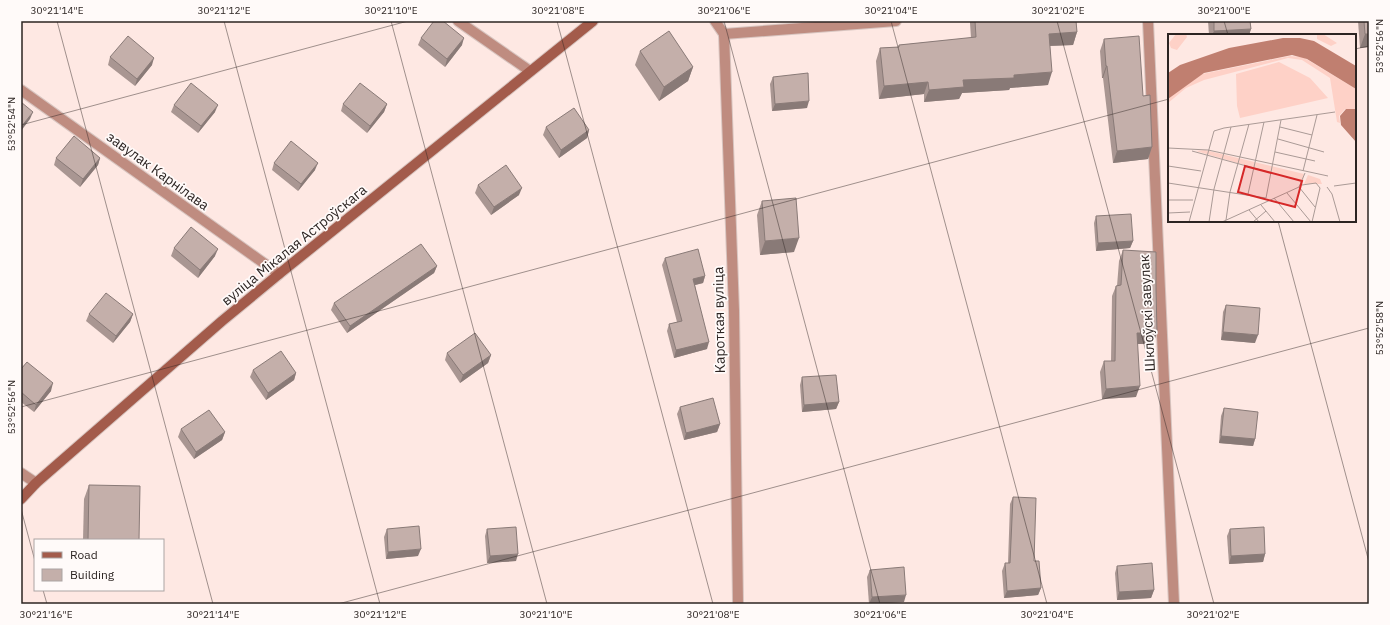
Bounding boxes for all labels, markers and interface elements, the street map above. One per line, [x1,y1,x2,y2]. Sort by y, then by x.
text: 30°21'14"E [30,4,84,17]
text: 30°21'12"E [197,4,251,17]
text: 30°21'10"E [364,4,418,17]
text: 30°21'08"E [531,4,585,17]
text: 30°21'06"E [697,4,751,17]
text: 30°21'04"E [864,4,918,17]
text: 30°21'02"E [1031,4,1085,17]
text: 30°21'00"E [1197,4,1251,17]
text: 53°52'56"N [1373,19,1386,73]
inset map [1168,34,1356,222]
text: 53°52'54"N [5,97,18,151]
street label: завулак Карнілава [103,128,213,215]
street label: вуліца Мікалая Астроўскага [218,180,371,309]
street label: Шклоўскі завулак [1135,254,1159,372]
street label: Кароткая вуліца [709,266,729,373]
text: 53°52'58"N [1373,301,1386,355]
text: 53°52'56"N [5,380,18,434]
legend [34,539,164,591]
text: Road [70,547,98,562]
text: Building [70,567,115,582]
text: 30°21'16"E [19,608,73,621]
text: 30°21'14"E [186,608,240,621]
text: 30°21'12"E [353,608,407,621]
text: 30°21'10"E [519,608,573,621]
text: 30°21'08"E [686,608,740,621]
text: 30°21'06"E [853,608,907,621]
text: 30°21'04"E [1020,608,1074,621]
text: 30°21'02"E [1186,608,1240,621]

